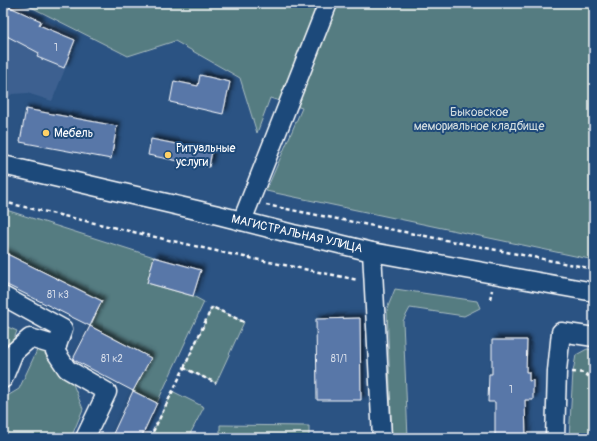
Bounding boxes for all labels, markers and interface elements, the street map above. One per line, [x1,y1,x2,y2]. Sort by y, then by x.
house number: 1 [54,42,58,54]
park label: Быковское мемориальное кладбище [414,105,544,134]
place label: Мебель [54,126,93,141]
marker: Мебель [41,128,51,138]
place label: Ритуальные услуги [175,141,236,170]
marker: Ритуальные услуги [163,150,173,160]
street label: МАГИСТРАЛЬНАЯ УЛИЦА [230,212,364,256]
house number: 81 к3 [47,289,69,301]
house number: 81 к2 [101,353,123,365]
house number: 81/1 [331,353,347,365]
house number: 1 [509,384,513,396]

